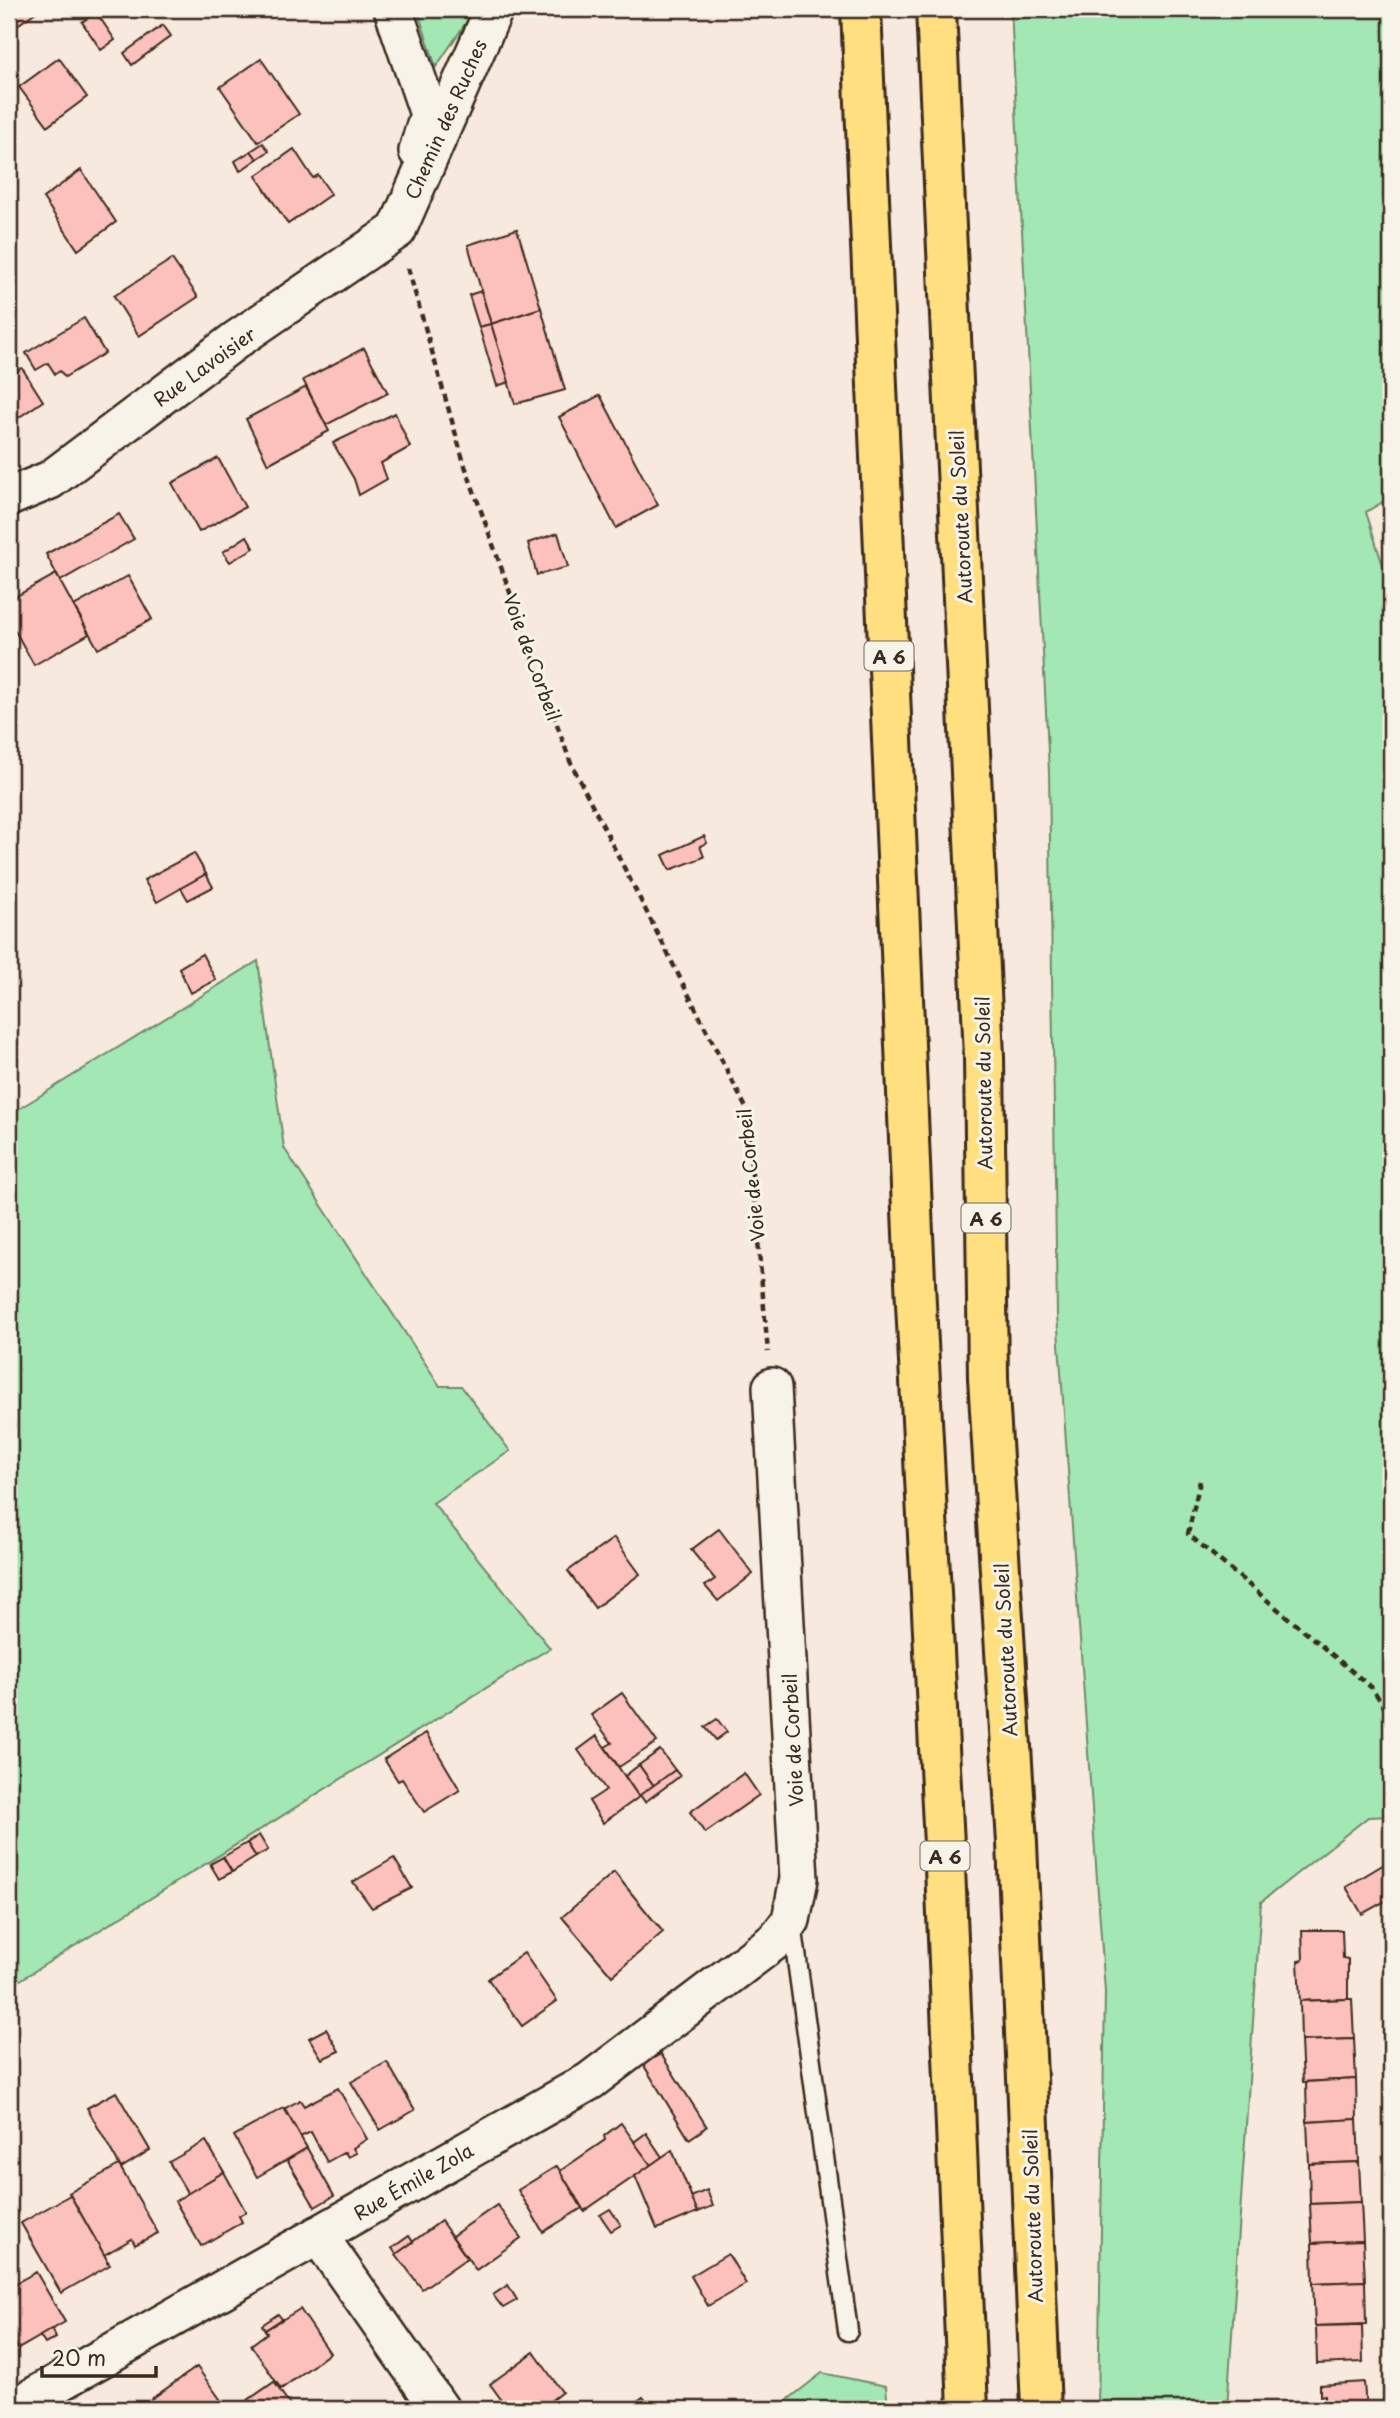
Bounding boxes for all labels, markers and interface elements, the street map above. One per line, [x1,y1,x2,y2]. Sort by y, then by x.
street label: Chemin des Ruches [397,34,493,204]
street label: Rue Lavoisier [147,319,261,413]
street label: Autoroute du Soleil [941,429,979,605]
street label: Voie de Corbeil [497,590,569,724]
road number: A 6 [864,642,914,670]
street label: Autoroute du Soleil [967,996,999,1170]
street label: Voie de Corbeil [729,1107,771,1243]
road number: A 6 [962,1204,1010,1232]
street label: Autoroute du Soleil [986,1562,1024,1738]
street label: Voie de Corbeil [775,1673,809,1807]
road number: A 6 [920,1842,970,1870]
street label: Autoroute du Soleil [1015,2129,1049,2303]
street label: Rue Émile Zola [348,2135,478,2227]
scale bar [42,2334,156,2378]
text: 20 m [52,2341,106,2373]

